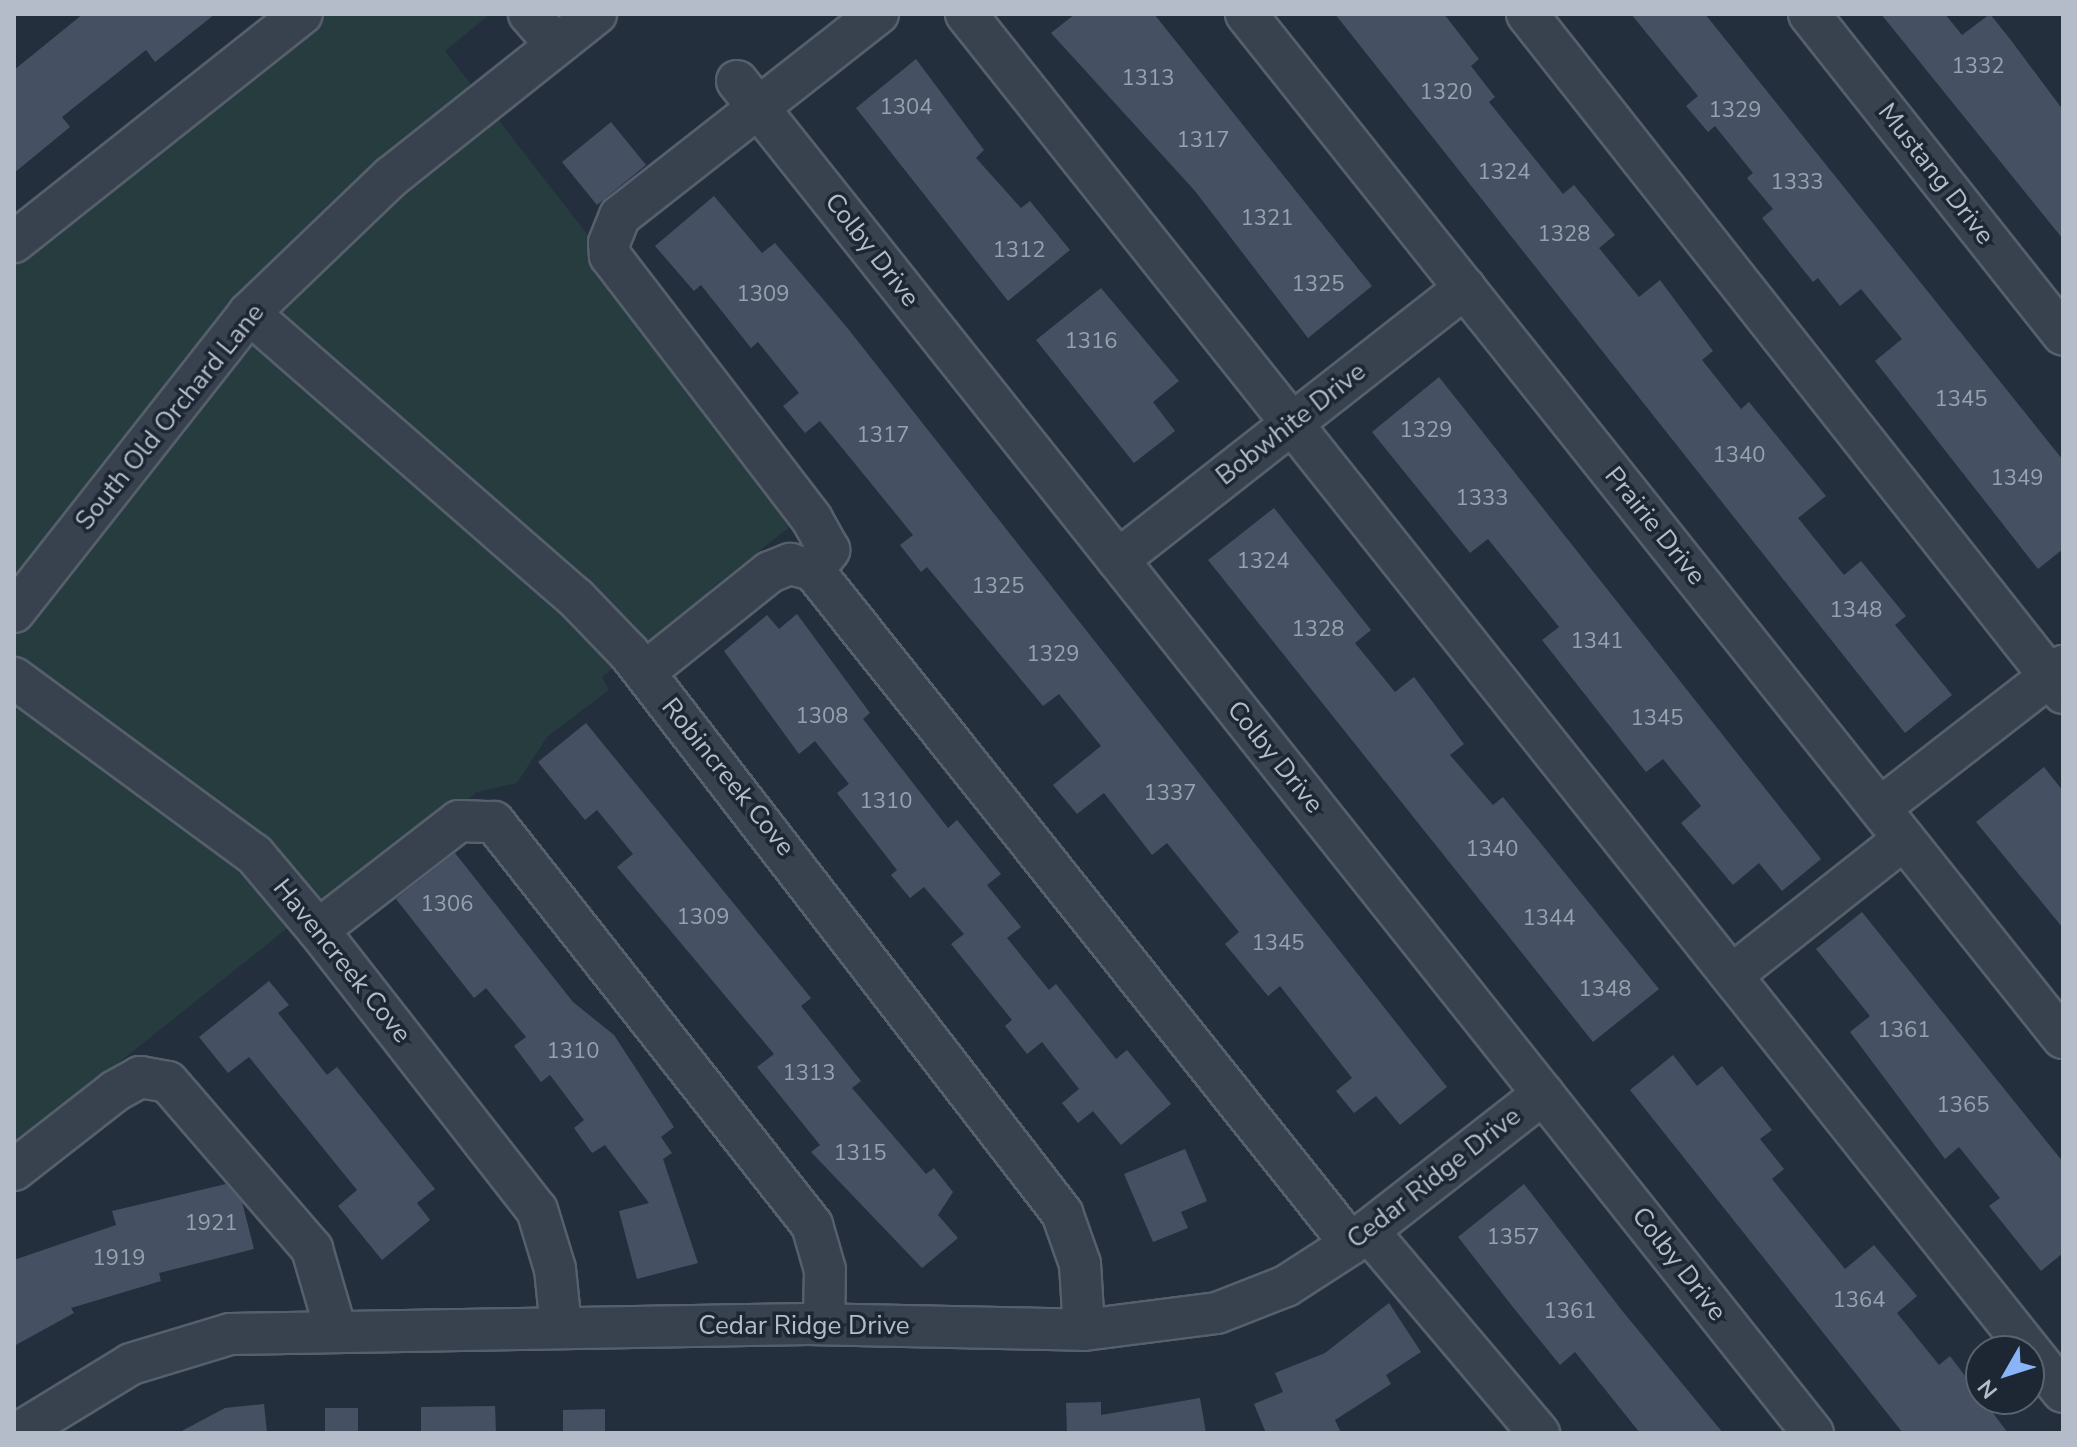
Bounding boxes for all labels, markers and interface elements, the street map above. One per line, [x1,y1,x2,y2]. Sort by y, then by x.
house number: 1332 [1952,54,2004,80]
house number: 1313 [1122,66,1174,92]
house number: 1320 [1420,80,1472,106]
house number: 1304 [880,95,932,121]
street label: Mustang Drive [1871,97,2001,251]
house number: 1329 [1709,98,1761,124]
house number: 1317 [1177,128,1229,154]
house number: 1324 [1478,160,1530,186]
house number: 1333 [1771,170,1823,196]
street label: Colby Drive [818,187,926,313]
house number: 1321 [1241,206,1293,232]
house number: 1328 [1538,222,1590,248]
house number: 1312 [993,238,1045,264]
house number: 1325 [1292,272,1344,298]
house number: 1309 [737,282,789,308]
street label: South Old Orchard Lane [69,298,271,536]
house number: 1316 [1065,329,1117,355]
street label: Bobwhite Drive [1210,356,1372,492]
house number: 1345 [1935,387,1987,413]
house number: 1329 [1400,418,1452,444]
house number: 1317 [857,423,909,449]
house number: 1340 [1713,443,1765,469]
street label: Prairie Drive [1598,461,1712,591]
house number: 1349 [1991,466,2043,492]
house number: 1333 [1456,486,1508,512]
house number: 1324 [1237,549,1289,575]
house number: 1325 [972,574,1024,600]
house number: 1348 [1830,598,1882,624]
house number: 1328 [1292,617,1344,643]
house number: 1341 [1571,629,1623,655]
house number: 1329 [1027,642,1079,668]
street label: Robincreek Cove [655,692,801,862]
street label: Colby Drive [1220,695,1330,819]
house number: 1308 [796,704,848,730]
house number: 1345 [1631,706,1683,732]
house number: 1337 [1144,781,1196,807]
house number: 1310 [860,789,912,815]
house number: 1340 [1466,837,1518,863]
street label: Havencreek Cove [266,873,418,1049]
house number: 1306 [421,892,473,918]
house number: 1309 [677,905,729,931]
house number: 1344 [1523,906,1575,932]
house number: 1345 [1252,931,1304,957]
house number: 1348 [1579,977,1631,1003]
house number: 1361 [1878,1018,1930,1044]
house number: 1310 [547,1039,599,1065]
house number: 1313 [783,1061,835,1087]
house number: 1365 [1937,1093,1989,1119]
street label: Cedar Ridge Drive [1341,1101,1527,1255]
house number: 1315 [834,1141,886,1167]
street label: Colby Drive [1625,1201,1733,1327]
house number: 1921 [185,1211,237,1237]
house number: 1357 [1487,1225,1539,1251]
house number: 1919 [93,1246,145,1272]
house number: 1364 [1833,1288,1885,1314]
house number: 1361 [1544,1299,1596,1325]
street label: Cedar Ridge Drive [698,1310,910,1342]
north arrow [1965,1335,2045,1415]
text: N [1971,1373,2005,1405]

